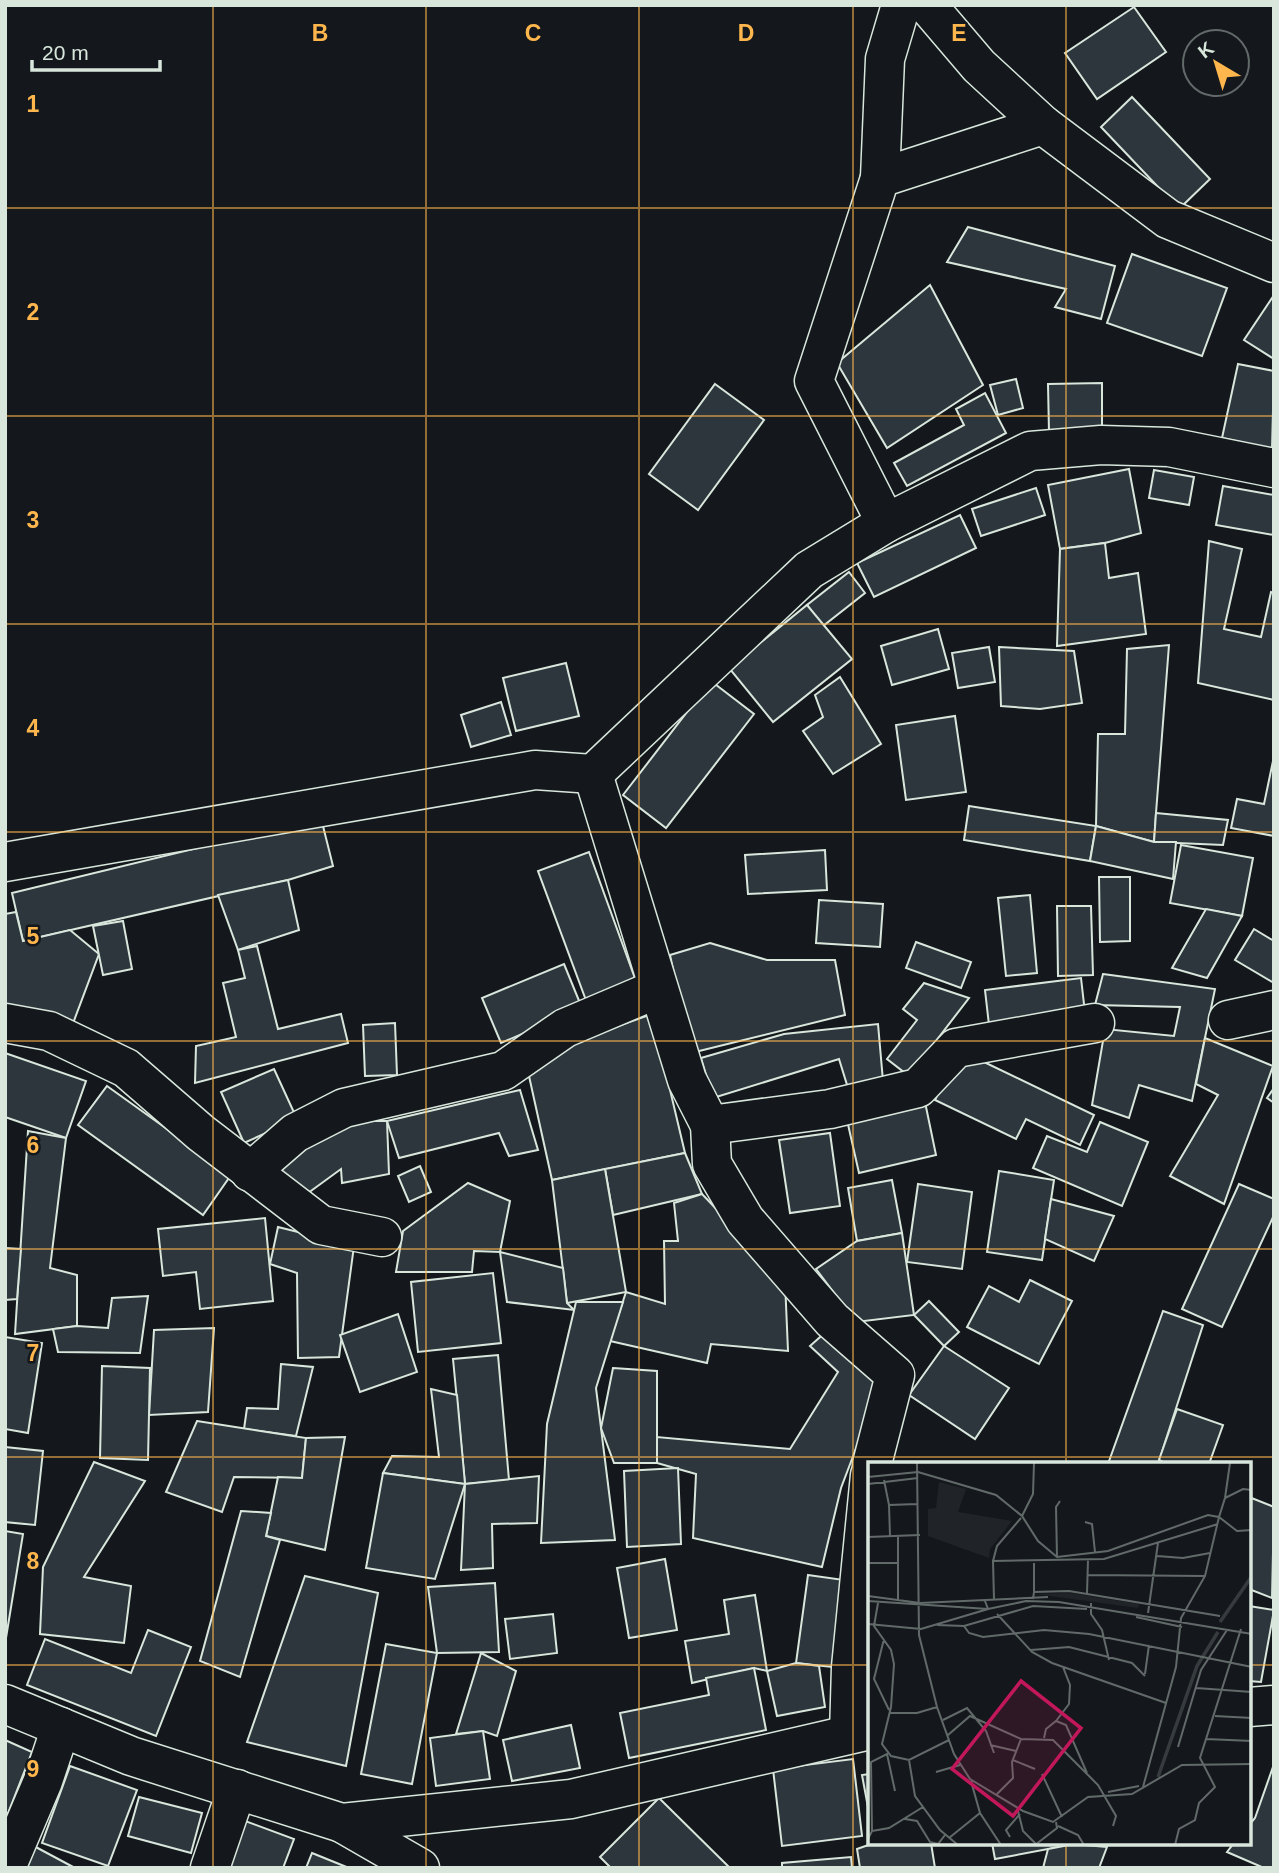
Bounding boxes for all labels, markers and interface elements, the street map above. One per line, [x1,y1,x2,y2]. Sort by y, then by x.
text: B [312,20,328,46]
text: C [525,20,541,46]
text: D [738,20,754,46]
text: E [951,20,967,46]
scale bar [32,28,159,72]
north arrow [1181,28,1251,98]
text: K [1194,37,1218,62]
text: 20 m [42,41,89,64]
text: 1 [27,91,40,117]
text: 2 [27,299,39,325]
text: 3 [27,507,39,533]
text: 4 [27,715,40,741]
text: 5 [27,923,40,949]
text: 6 [27,1132,39,1158]
text: 7 [27,1340,39,1366]
inset map [868,1462,1251,1845]
text: 8 [27,1548,40,1574]
text: 9 [27,1756,39,1782]

